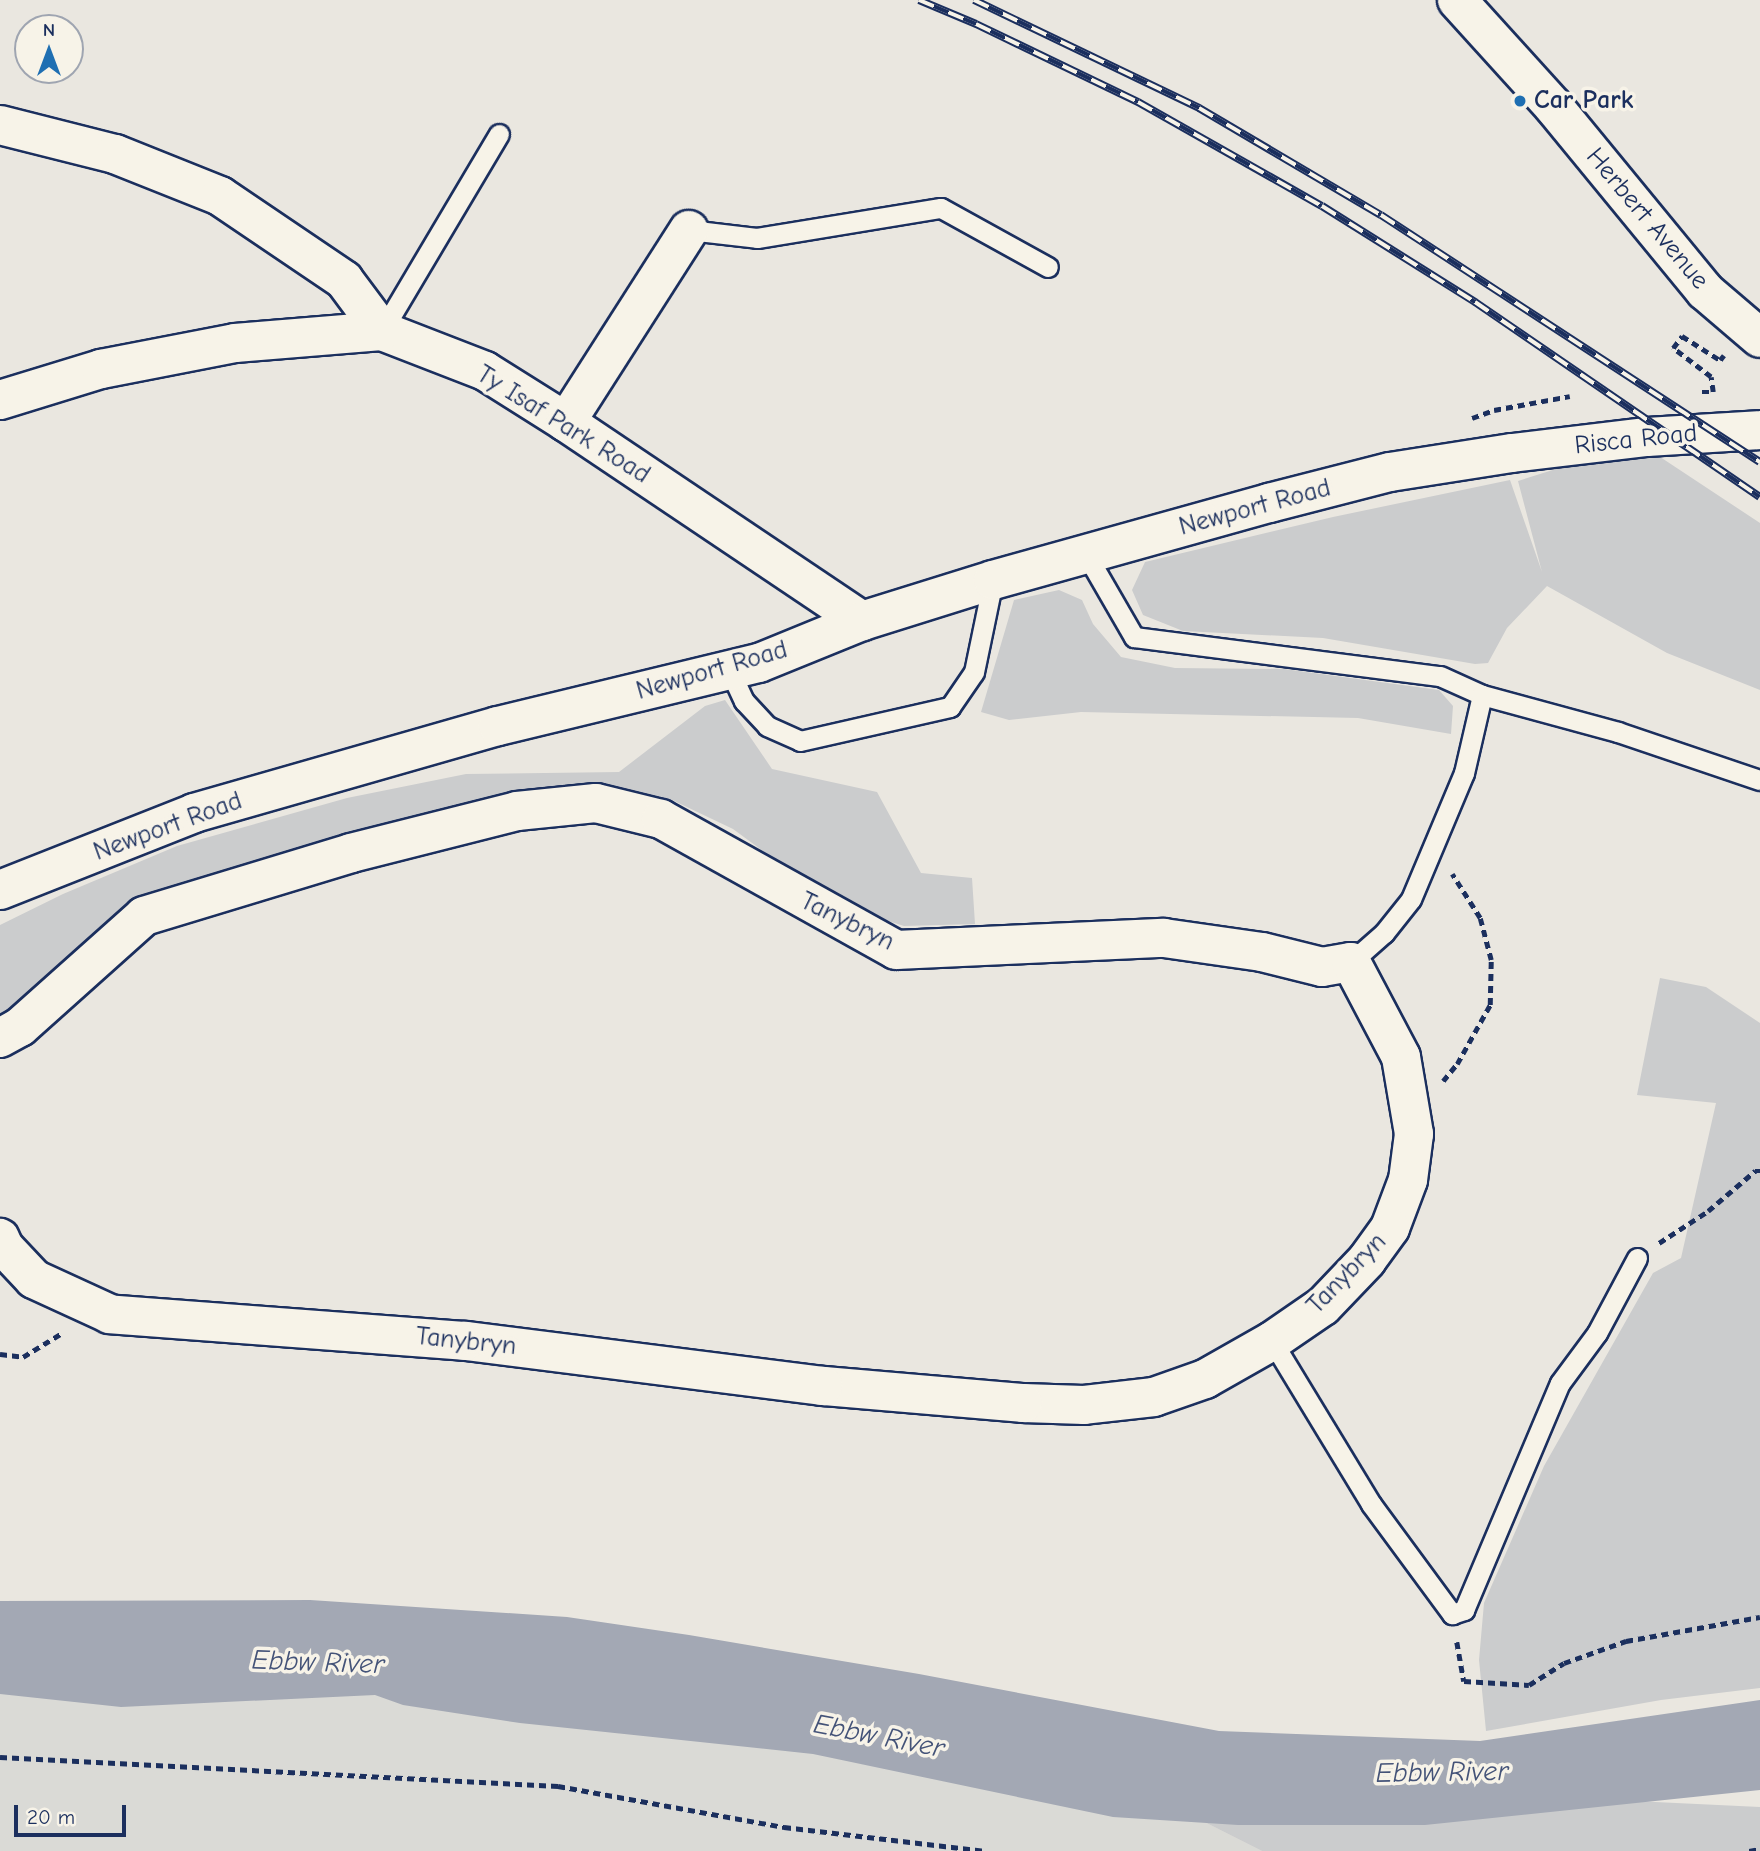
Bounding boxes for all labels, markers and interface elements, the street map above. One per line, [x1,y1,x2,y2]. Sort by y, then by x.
north arrow [14,14,84,84]
text: N [43,19,55,41]
place label: Car Park [1534,85,1633,117]
marker: Car Park [1512,93,1528,109]
street label: Herbert Avenue [1579,142,1715,296]
street label: Ty Isaf Park Road [470,359,656,491]
street label: Risca Road [1573,418,1699,462]
street label: Newport Road [1176,473,1334,543]
street label: Newport Road [633,635,791,707]
street label: Newport Road [89,786,247,868]
street label: Tanybryn [795,886,899,958]
street label: Tanybryn [1301,1227,1393,1321]
street label: Tanybryn [414,1321,518,1363]
water label: Ebbw River [251,1643,385,1681]
water label: Ebbw River [811,1707,947,1765]
water label: Ebbw River [1375,1754,1509,1790]
scale bar [18,1792,130,1836]
text: 20 m [27,1805,75,1829]

